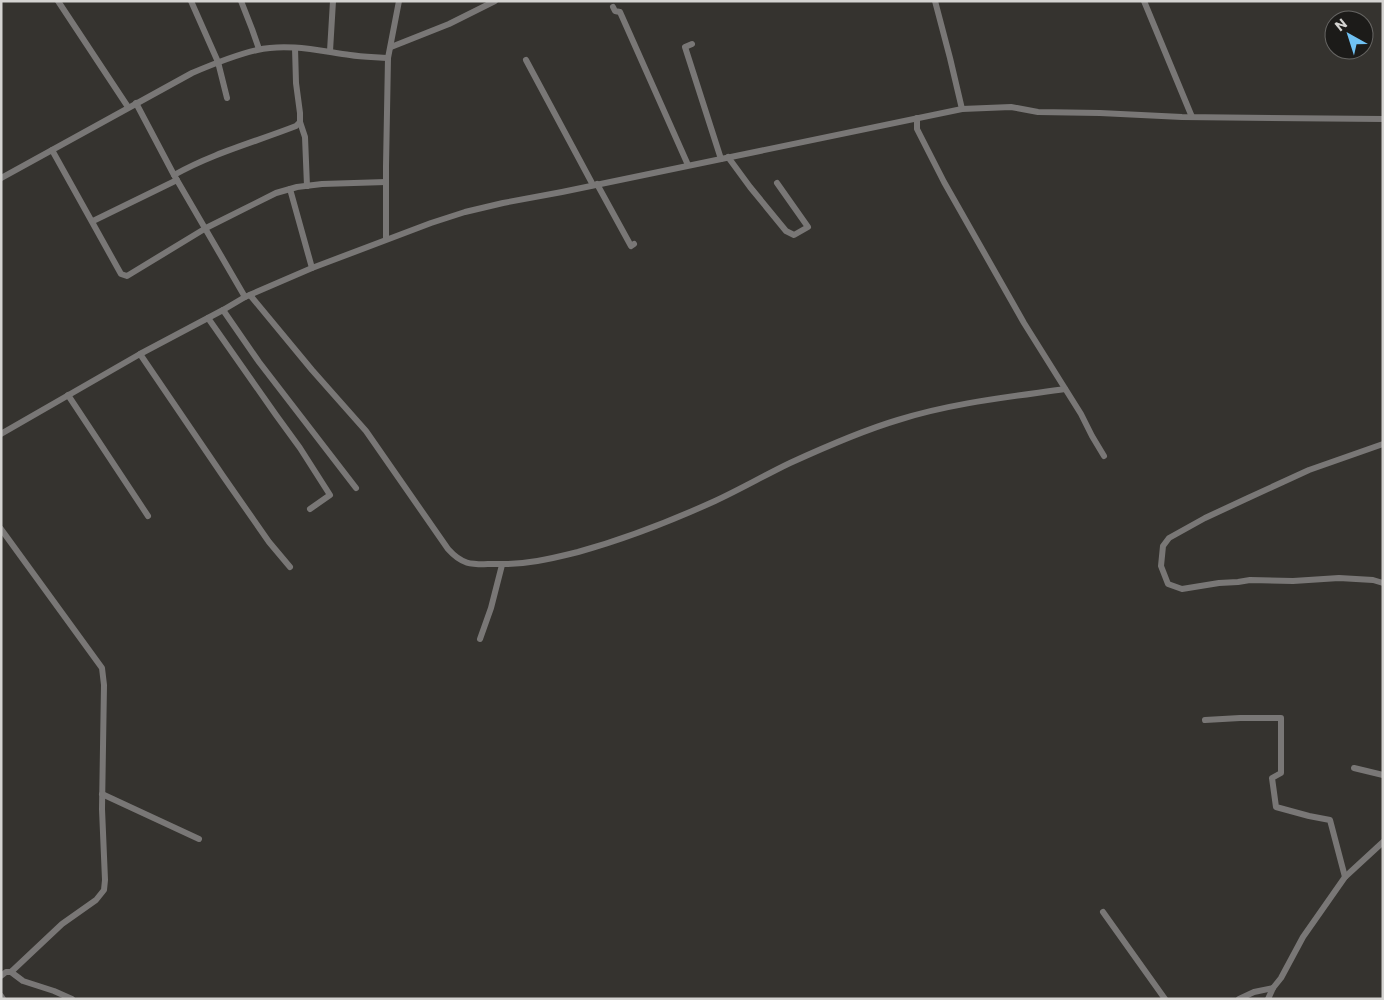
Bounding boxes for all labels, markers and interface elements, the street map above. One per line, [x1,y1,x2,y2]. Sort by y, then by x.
north arrow [1324,10,1374,60]
text: N [1331,15,1350,34]

